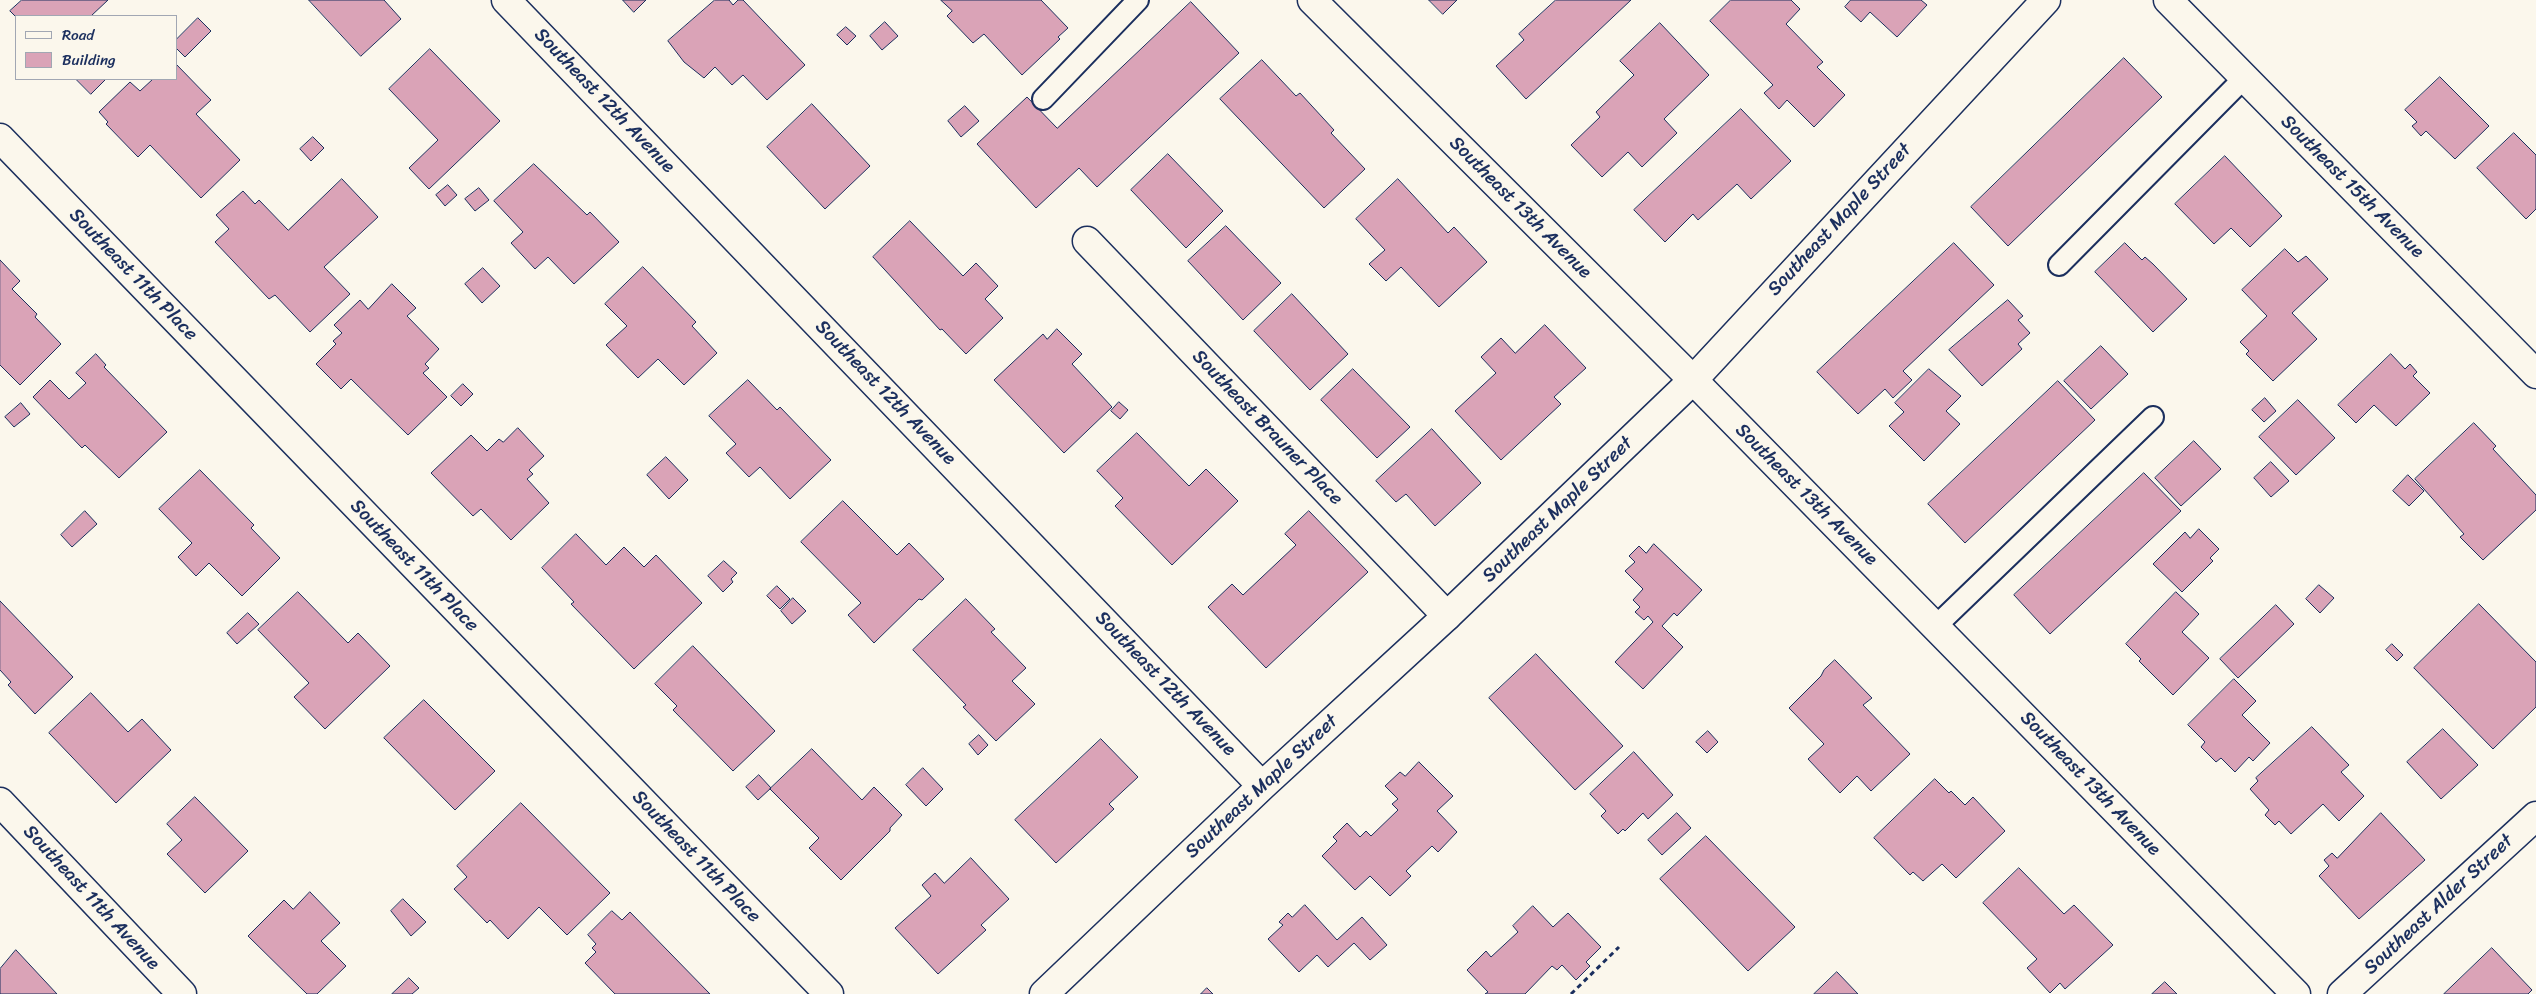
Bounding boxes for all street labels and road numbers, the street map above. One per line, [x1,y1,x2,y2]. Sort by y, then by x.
street label: Southeast 12th Avenue [529,24,679,178]
street label: Southeast 15th Avenue [2276,111,2428,263]
street label: Southeast 13th Avenue [1444,132,1596,284]
street label: Southeast Maple Street [1763,139,1917,301]
street label: Southeast 11th Place [64,204,202,346]
street label: Southeast 12th Avenue [810,316,960,470]
street label: Southeast Brauner Place [1187,346,1347,510]
street label: Southeast 13th Avenue [1730,419,1882,571]
street label: Southeast Maple Street [1478,432,1638,588]
street label: Southeast 11th Place [345,495,483,637]
street label: Southeast 12th Avenue [1090,607,1240,761]
street label: Southeast 13th Avenue [2015,707,2165,861]
street label: Southeast Maple Street [1181,710,1343,864]
street label: Southeast 11th Place [627,786,765,928]
street label: Southeast 11th Avenue [18,821,164,975]
street label: Southeast Alder Street [2360,830,2518,980]

